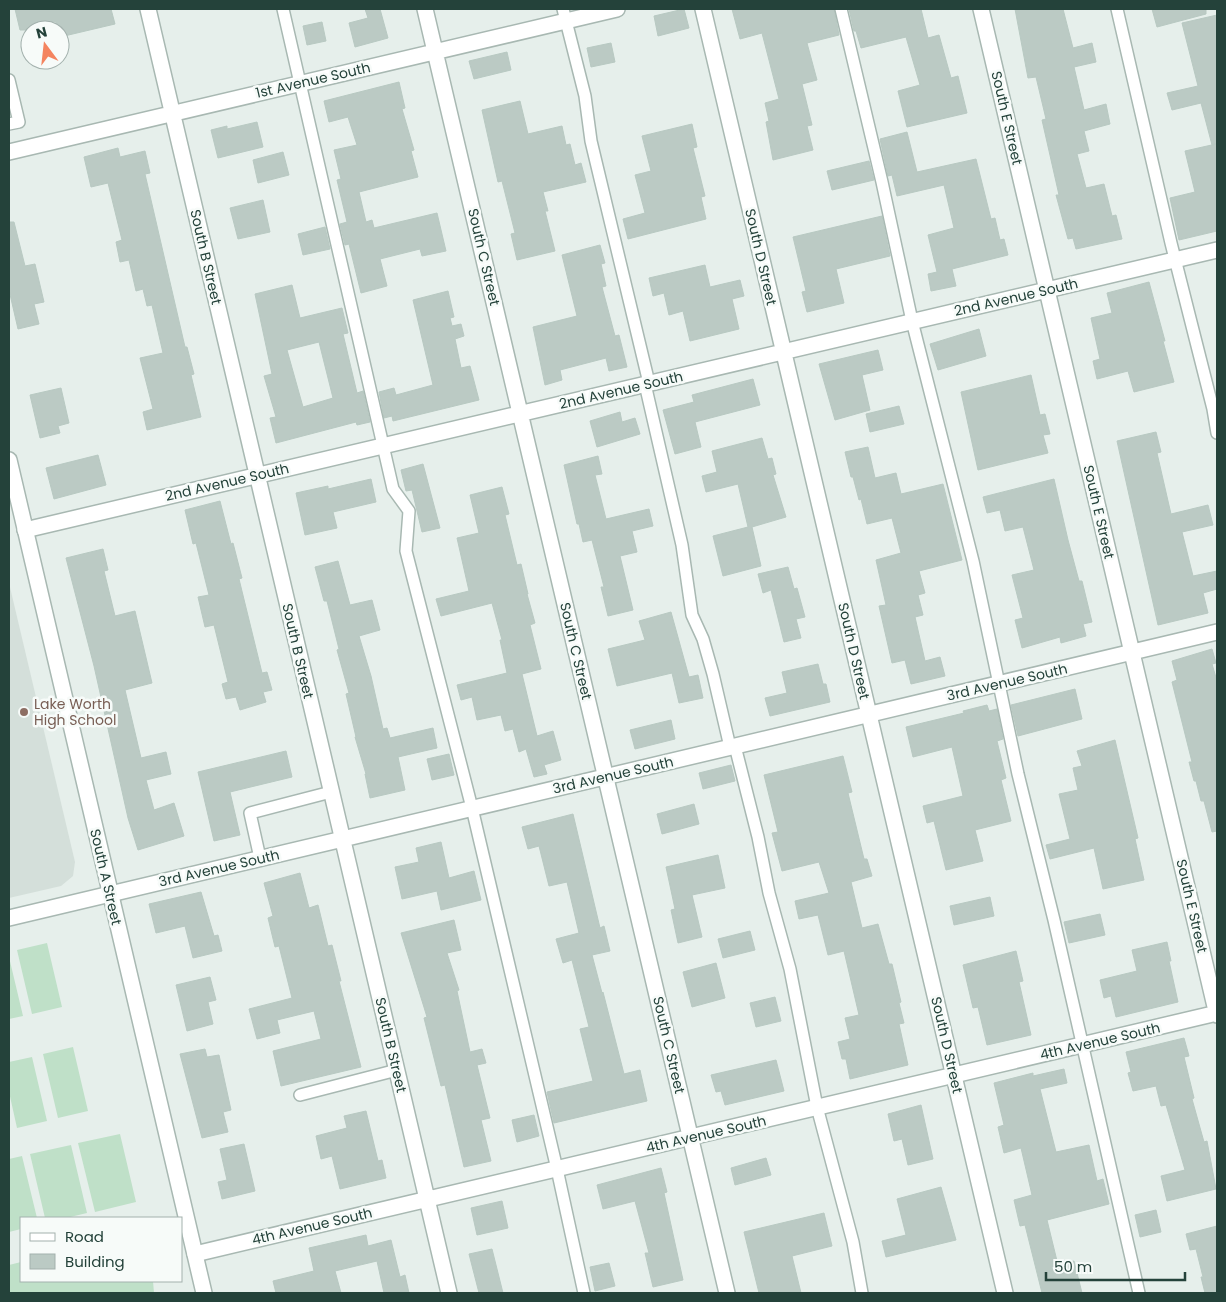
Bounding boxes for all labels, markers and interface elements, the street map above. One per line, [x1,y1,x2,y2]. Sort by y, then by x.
north arrow [20,20,70,70]
text: N [34,21,49,43]
street label: 1st Avenue South [254,57,372,103]
street label: South E Street [986,69,1028,167]
street label: South C Street [463,206,505,308]
street label: South B Street [185,207,227,307]
street label: South D Street [740,207,782,307]
street label: 2nd Avenue South [952,273,1080,321]
street label: 2nd Avenue South [557,366,685,414]
street label: 2nd Avenue South [163,458,291,506]
street label: South E Street [1078,463,1120,561]
street label: South C Street [555,600,597,702]
street label: South B Street [277,601,319,701]
street label: South D Street [833,601,875,701]
street label: 3rd Avenue South [945,658,1069,706]
place label: Lake Worth High School [34,694,116,730]
marker: Lake Worth High School [18,706,30,718]
street label: 3rd Avenue South [551,751,675,799]
street label: South A Street [85,827,127,927]
street label: 3rd Avenue South [157,844,281,892]
street label: South E Street [1171,857,1213,955]
street label: South C Street [648,994,690,1096]
street label: South B Street [370,995,412,1095]
street label: South D Street [926,995,968,1095]
street label: 4th Avenue South [1038,1017,1162,1065]
street label: 4th Avenue South [644,1110,768,1158]
street label: 4th Avenue South [250,1202,374,1250]
legend [20,1217,182,1282]
text: Road [65,1226,104,1247]
scale bar [1046,1250,1185,1282]
text: Building [65,1251,125,1272]
text: 50 m [1054,1256,1092,1277]

